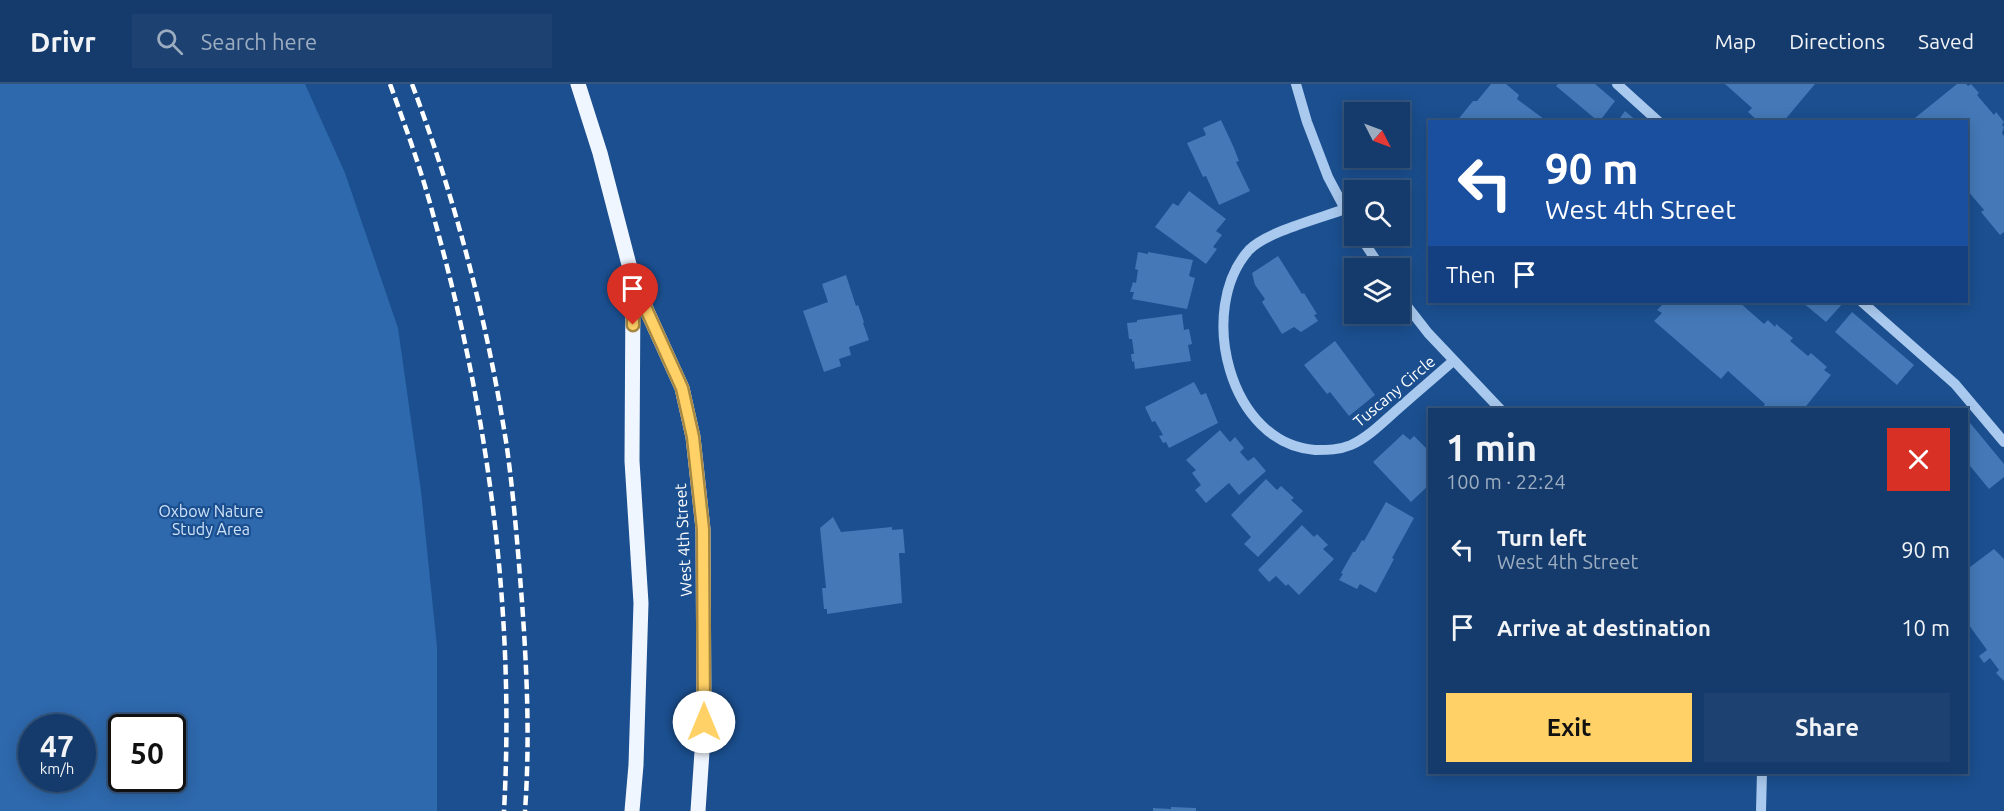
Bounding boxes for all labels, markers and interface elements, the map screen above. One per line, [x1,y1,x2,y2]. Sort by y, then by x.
search box [132,14,552,68]
icon: search [153,25,186,58]
text: Drivr [30,26,96,57]
text: Search here [201,29,317,54]
text: Map [1715,29,1756,53]
text: Directions [1789,29,1885,53]
text: Saved [1918,29,1974,53]
north arrow [1344,102,1410,168]
map controls [1344,102,1410,324]
icon: left [1446,144,1524,222]
text: 90 m [1545,145,1639,192]
button: search [1344,180,1410,246]
text: West 4th Street [1545,194,1736,224]
button: layers [1344,258,1410,324]
icon: arrive [1508,258,1541,291]
text: Then [1446,262,1496,287]
pin [607,263,658,325]
icon: arrive [616,272,649,305]
street label: Tuscany Circle [1350,352,1438,430]
text: 1 min [1446,427,1537,468]
button: close [1887,428,1950,491]
text: 100 m · 22:24 [1446,470,1566,493]
street label: West 4th Street [671,482,695,597]
park label: Oxbow Nature Study Area [158,502,264,538]
text: Turn left [1497,525,1587,550]
icon: left [1446,533,1479,566]
text: 90 m [1901,537,1950,562]
text: West 4th Street [1497,550,1638,573]
icon: arrive [1446,611,1479,644]
text: Arrive at destination [1497,615,1711,640]
text: 10 m [1901,615,1950,640]
position arrow [672,690,736,754]
button: Exit [1446,693,1692,762]
button: Share [1704,693,1950,762]
speed limit sign: 50 [108,714,186,792]
text: 47 [40,729,74,763]
text: km/h [40,760,74,777]

